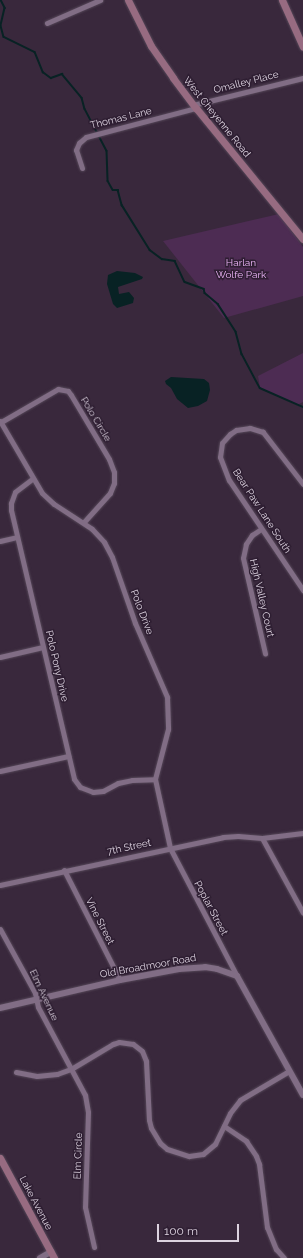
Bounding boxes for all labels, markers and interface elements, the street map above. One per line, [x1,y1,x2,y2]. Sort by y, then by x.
street label: Omalley Place [212,68,280,96]
street label: West Cheyenne Road [181,74,253,160]
street label: Thomas Lane [89,105,153,131]
park label: Harlan Wolfe Park [216,256,266,280]
street label: Polo Circle [78,395,114,443]
street label: Bear Paw Lane South [230,466,294,556]
street label: High Valley Court [247,557,277,639]
street label: Polo Drive [128,588,156,636]
street label: Polo Pony Drive [43,629,71,703]
street label: 7th Street [106,836,152,858]
street label: Poplar Street [192,879,230,937]
street label: Vine Street [83,896,117,946]
street label: Old Broadmoor Road [99,952,197,980]
street label: Elm Avenue [27,967,61,1023]
street label: Elm Circle [71,1132,85,1180]
street label: Lake Avenue [17,1174,55,1232]
scale bar [159,1216,241,1242]
text: 100 m [164,1224,198,1238]

